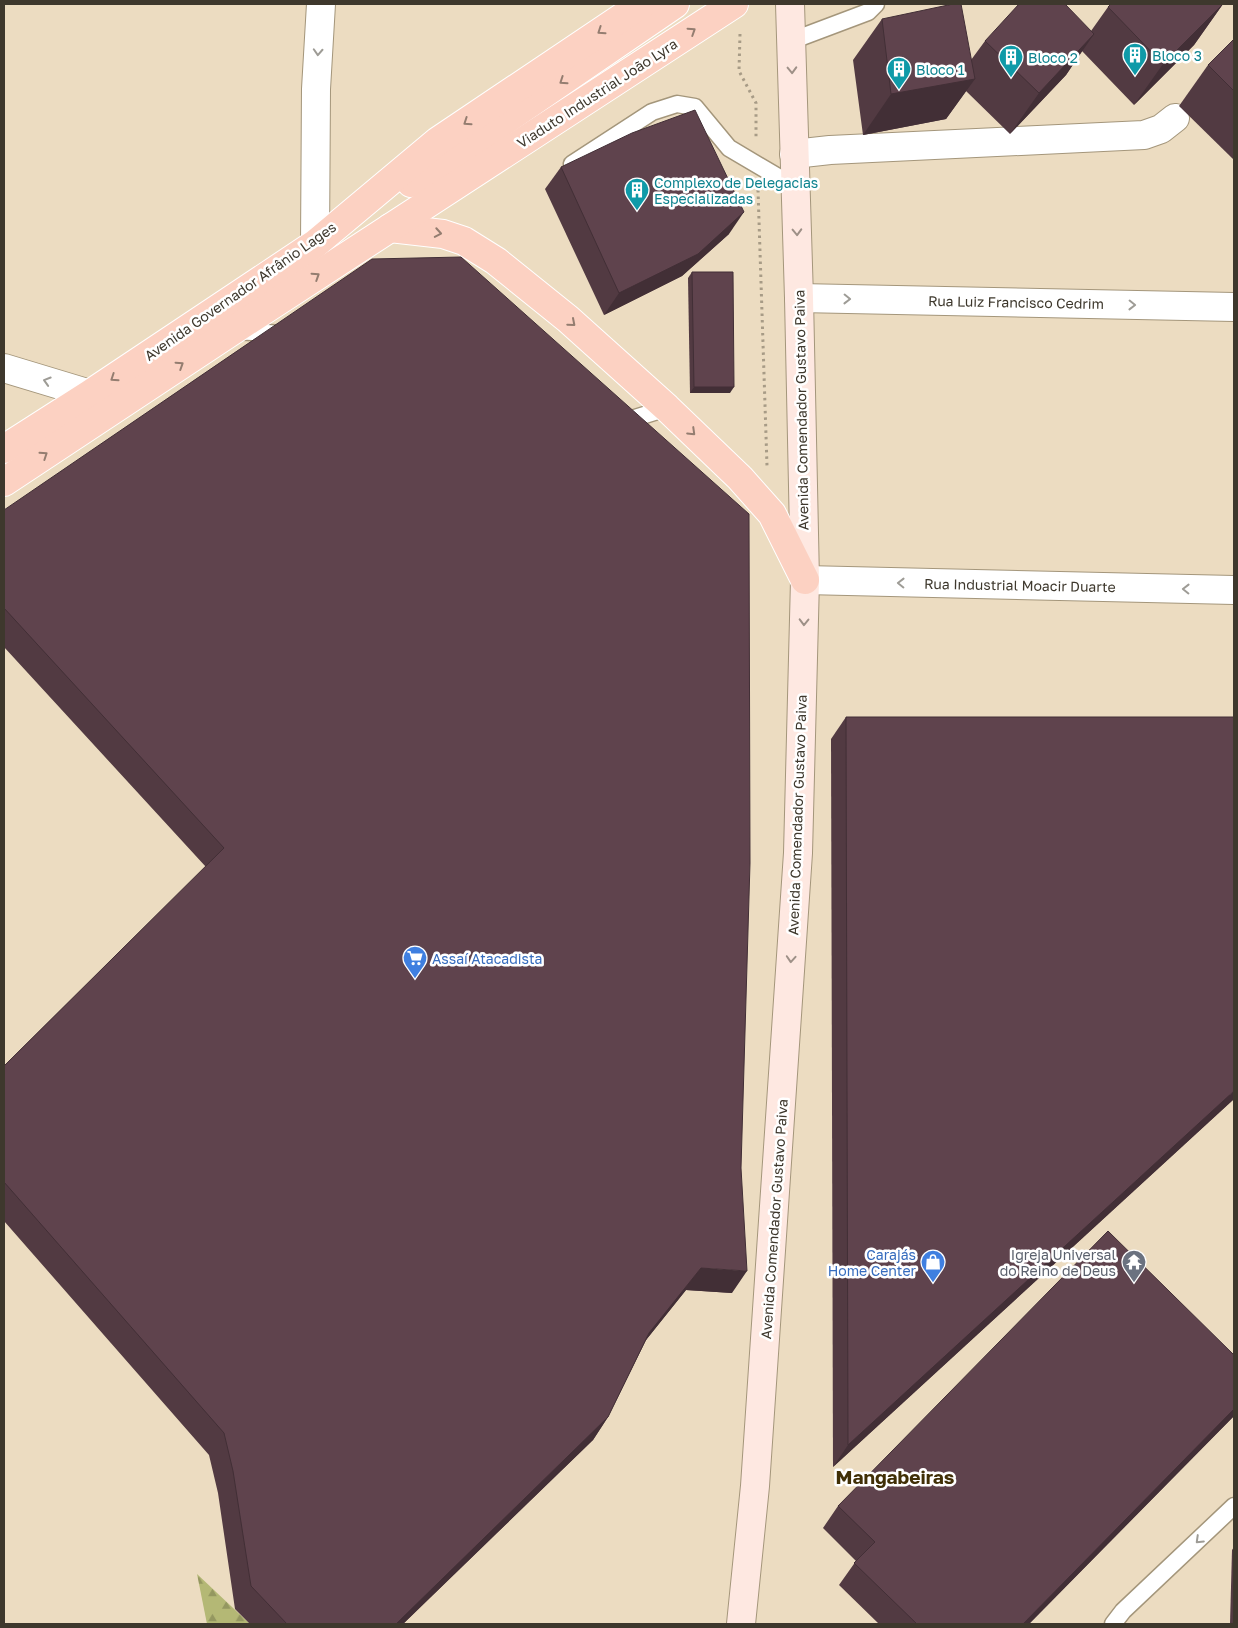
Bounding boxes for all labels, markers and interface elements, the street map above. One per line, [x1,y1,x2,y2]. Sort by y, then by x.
one-way arrow [598,25,607,34]
one-way arrow [686,28,695,37]
street label: Viaduto Industrial João Lyra [514,35,680,151]
building icon: Bloco 3 [1122,42,1148,76]
building icon: Bloco 2 [998,44,1024,78]
place label: Bloco 3 [1152,47,1202,64]
one-way arrow [313,49,324,57]
place label: Bloco 2 [1028,49,1078,66]
building icon: Bloco 1 [886,56,912,90]
place label: Bloco 1 [916,61,965,78]
one-way arrow [786,66,797,74]
one-way arrow [559,75,569,84]
one-way arrow [463,116,472,125]
place label: Complexo de Delegacias Especializadas [654,174,818,207]
building icon: Complexo de Delegacias Especializadas [624,177,650,211]
street label: Avenida Governador Afrânio Lages [141,218,339,364]
one-way arrow [434,228,442,238]
one-way arrow [792,229,802,237]
one-way arrow [310,273,319,283]
street label: Avenida Comendador Gustavo Paiva [790,290,812,530]
street label: Rua Luiz Francisco Cedrim [928,292,1104,312]
one-way arrow [844,293,852,304]
one-way arrow [1129,299,1137,310]
one-way arrow [566,317,575,326]
one-way arrow [174,362,183,372]
one-way arrow [110,372,120,381]
one-way arrow [43,377,51,387]
one-way arrow [687,426,696,435]
one-way arrow [39,452,48,461]
street label: Rua Industrial Moacir Duarte [924,575,1116,595]
one-way arrow [896,577,904,588]
one-way arrow [1181,583,1189,594]
one-way arrow [799,619,809,627]
street label: Avenida Comendador Gustavo Paiva [784,694,810,936]
supermarket icon: Assaí Atacadista [402,945,428,979]
place label: Assaí Atacadista [432,950,542,967]
one-way arrow [786,956,797,964]
street label: Avenida Comendador Gustavo Paiva [757,1098,791,1340]
place label: Carajás Home Center [828,1246,917,1279]
place label: Igreja Universal do Reino de Deus [1000,1246,1116,1279]
shop icon: Carajás Home Center [920,1249,946,1283]
temple icon: Igreja Universal do Reino de Deus [1121,1249,1147,1283]
district label: Mangabeiras [835,1465,955,1488]
one-way arrow [1196,1534,1205,1543]

